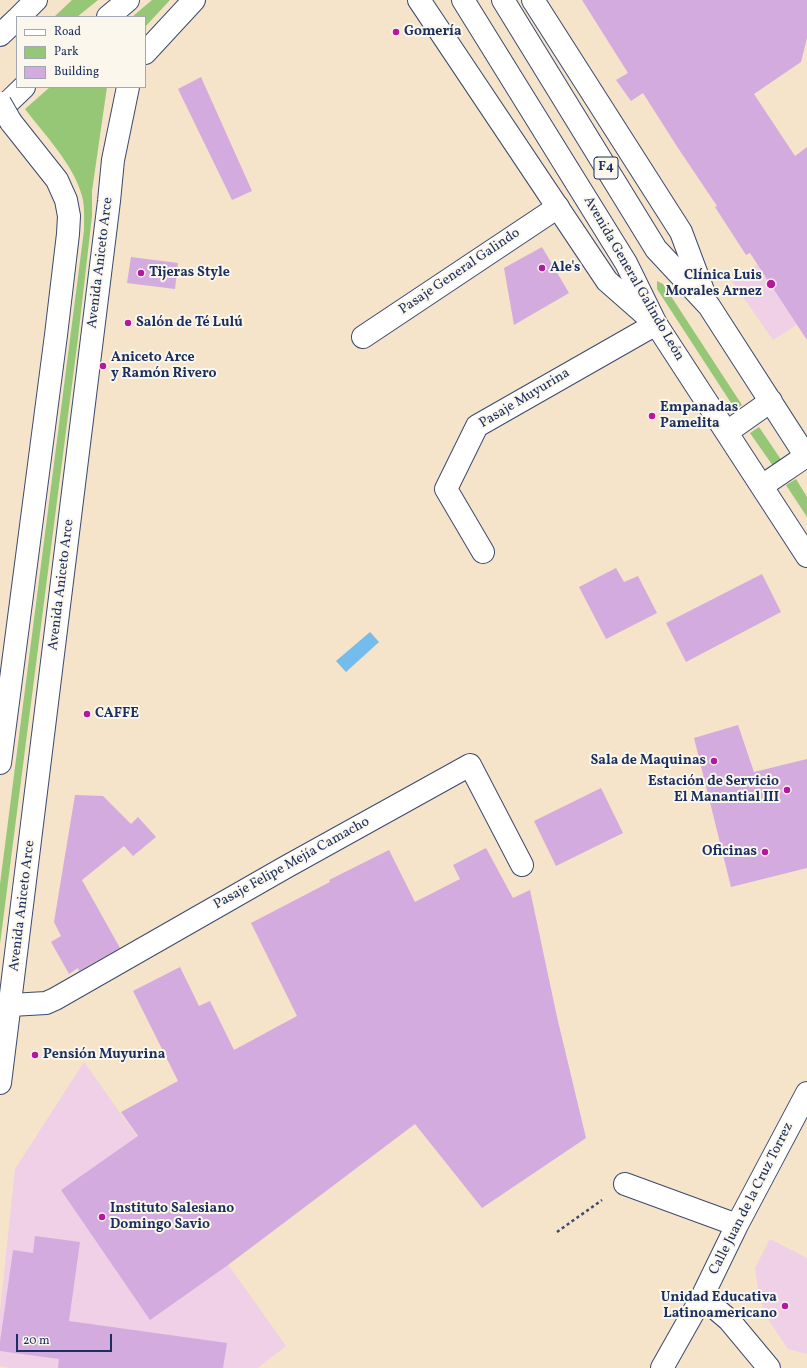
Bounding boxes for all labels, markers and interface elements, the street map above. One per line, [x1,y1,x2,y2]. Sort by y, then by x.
legend [16,16,146,88]
text: Road [54,24,81,40]
place label: Gomería [404,24,462,40]
marker: Gomería [391,27,401,37]
text: Park [54,44,79,60]
text: Building [54,64,99,80]
road number: F4 [594,157,618,179]
street label: Avenida General Galindo León [579,194,687,364]
street label: Avenida Aniceto Arce [85,196,117,330]
street label: Pasaje General Galindo [396,225,524,319]
place label: Ale's [550,260,580,276]
marker: Ale's [537,263,547,273]
place label: Tijeras Style [149,265,230,281]
marker: Tijeras Style [136,268,146,278]
place label: Clínica Luis Morales Arnez [665,268,762,300]
marker: Clínica Luis Morales Arnez [765,278,777,290]
place label: Salón de Té Lulú [136,315,243,331]
marker: Salón de Té Lulú [123,318,133,328]
place label: Aniceto Arce y Ramón Rivero [111,350,217,382]
marker: Aniceto Arce y Ramón Rivero [98,361,108,371]
street label: Pasaje Muyurina [477,365,573,433]
place label: Empanadas Pamelita [660,400,738,432]
marker: Empanadas Pamelita [647,411,657,421]
street label: Avenida Aniceto Arce [46,518,78,652]
place label: CAFFE [95,706,139,722]
marker: CAFFE [82,709,92,719]
place label: Sala de Maquinas [590,753,706,769]
marker: Sala de Maquinas [709,756,719,766]
place label: Estación de Servicio El Manantial III [648,774,779,806]
marker: Estación de Servicio El Manantial III [782,785,792,795]
street label: Pasaje Felipe Mejía Camacho [211,814,373,914]
street label: Avenida Aniceto Arce [7,839,39,973]
place label: Oficinas [702,844,757,860]
marker: Oficinas [760,847,770,857]
place label: Pensión Muyurina [43,1047,165,1063]
marker: Pensión Muyurina [30,1050,40,1060]
street label: Calle Juan de la Cruz Torrez [706,1120,798,1278]
place label: Instituto Salesiano Domingo Savio [110,1201,234,1234]
marker: Instituto Salesiano Domingo Savio [97,1212,107,1222]
place label: Unidad Educativa Latinoamericano [661,1290,777,1322]
marker: Unidad Educativa Latinoamericano [780,1301,790,1311]
scale bar [18,1326,114,1352]
text: 20 m [23,1333,50,1349]

